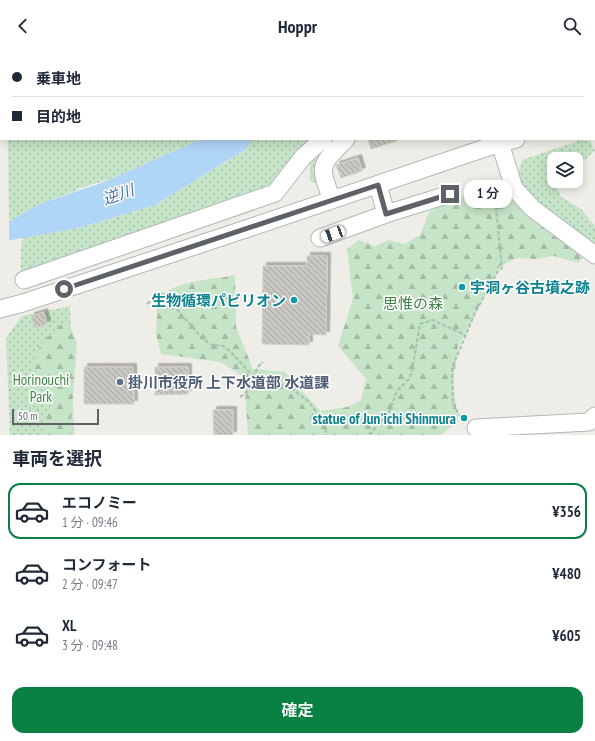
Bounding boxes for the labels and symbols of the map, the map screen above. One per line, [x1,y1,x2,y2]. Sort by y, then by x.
water label: 逆川 [100,179,138,209]
callout: 1 分 [464,180,512,208]
route end [441,185,459,203]
car [320,224,346,244]
place label: 宇洞ヶ谷古墳之跡 [470,278,590,297]
route start [55,280,73,298]
marker: 宇洞ヶ谷古墳之跡 [457,282,467,292]
place label: 生物循環パビリオン [151,291,286,310]
park label: 思惟の森 [383,294,443,313]
marker: 生物循環パビリオン [289,295,299,305]
park label: Horinouchi Park [13,370,69,406]
place label: 掛川市役所 上下水道部 水道課 [128,373,329,392]
marker: 掛川市役所 上下水道部 水道課 [115,377,125,387]
scale bar [12,407,99,426]
place label: statue of Jun'ichi Shinmura [313,409,456,428]
marker: statue of Jun'ichi Shinmura [459,413,469,423]

